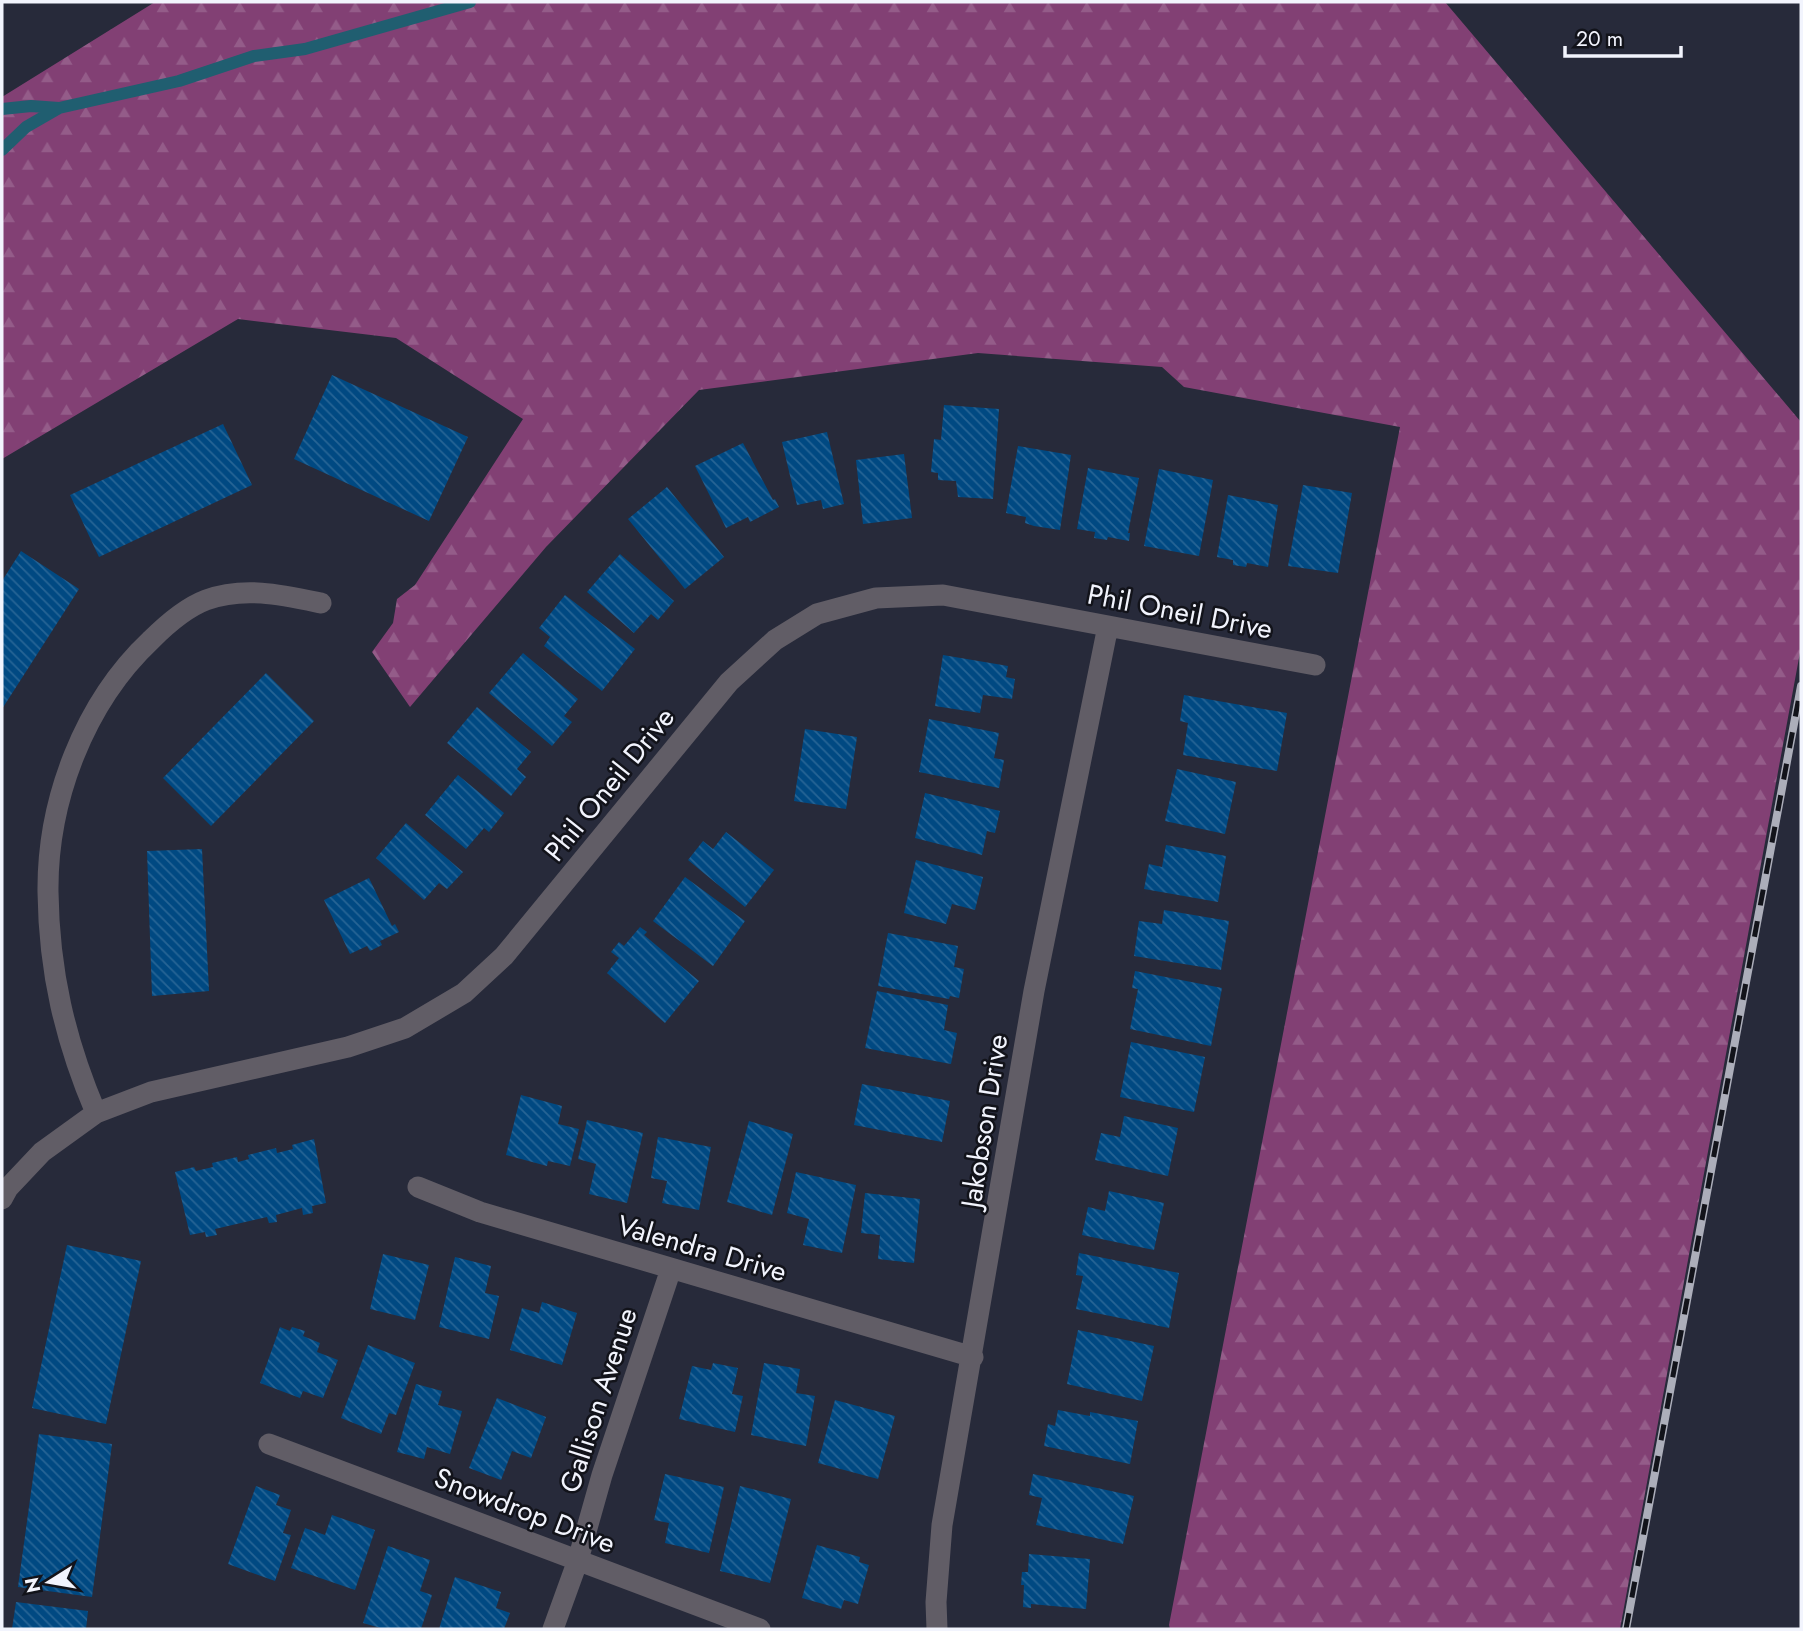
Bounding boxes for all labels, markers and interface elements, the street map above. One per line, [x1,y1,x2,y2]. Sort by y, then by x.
scale bar [1565,14,1680,58]
text: 20 m [1576,24,1623,54]
street label: Phil Oneil Drive [1084,573,1276,650]
street label: Phil Oneil Drive [534,698,684,870]
street label: Jakobson Drive [950,1031,1018,1215]
street label: Valendra Drive [612,1205,791,1292]
street label: Gallison Avenue [549,1302,648,1498]
street label: Snowdrop Drive [428,1457,621,1564]
north arrow [14,1547,84,1617]
text: N [18,1575,47,1595]

